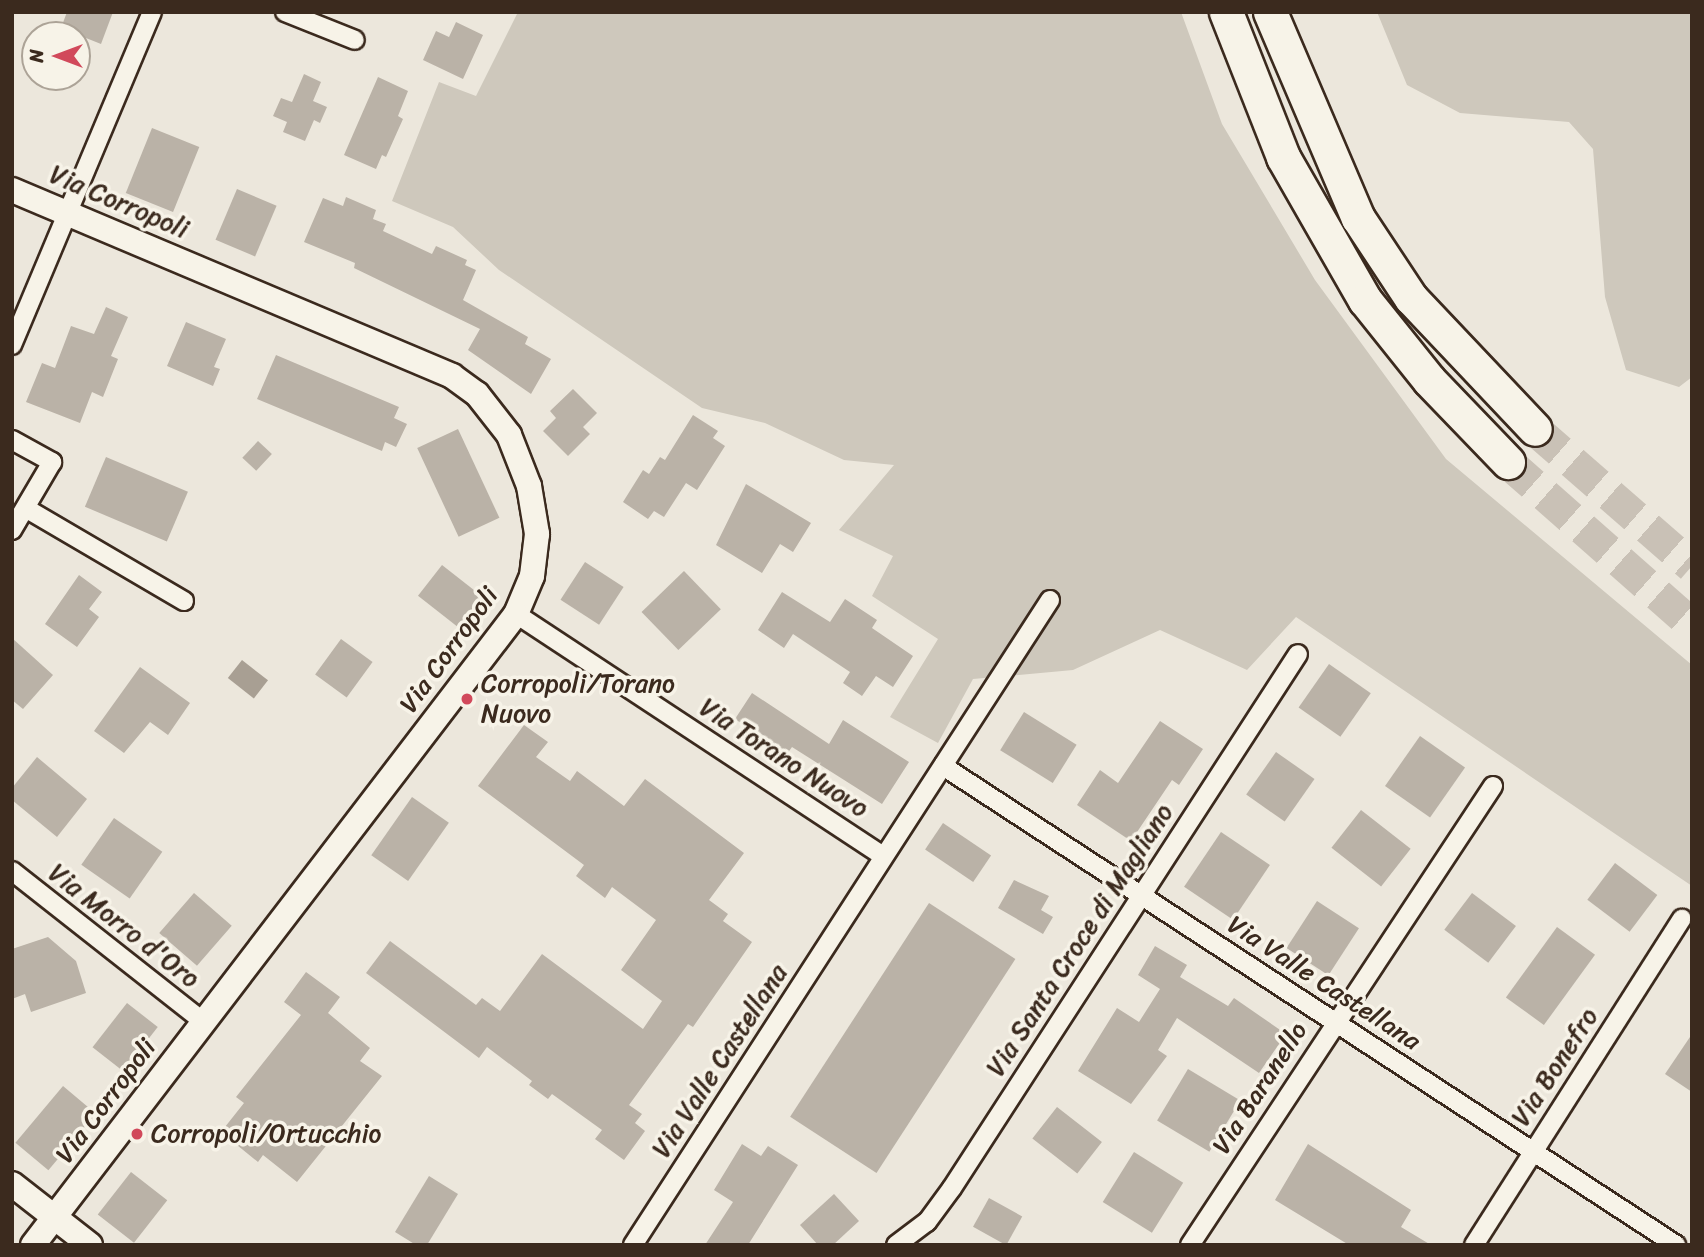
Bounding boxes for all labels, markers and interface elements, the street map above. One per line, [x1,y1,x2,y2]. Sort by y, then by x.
north arrow [21,21,91,91]
text: N [20,49,53,63]
street label: Via Corropoli [45,159,193,245]
street label: Via Corropoli [393,581,505,719]
place label: Corropoli/Torano Nuovo [481,668,675,730]
marker: Corropoli/Torano Nuovo [459,691,475,707]
street label: Via Torano Nuovo [694,692,874,824]
street label: Via Santa Croce di Magliano [980,797,1180,1083]
street label: Via Morro d'Oro [43,858,205,994]
street label: Via Valle Castellana [1221,909,1427,1057]
street label: Via Valle Castellana [646,958,794,1164]
street label: Via Bonefro [1505,1002,1605,1132]
street label: Via Baranello [1206,1017,1314,1159]
street label: Via Corropoli [49,1033,163,1169]
place label: Corropoli/Ortucchio [151,1118,381,1150]
marker: Corropoli/Ortucchio [129,1126,145,1142]

